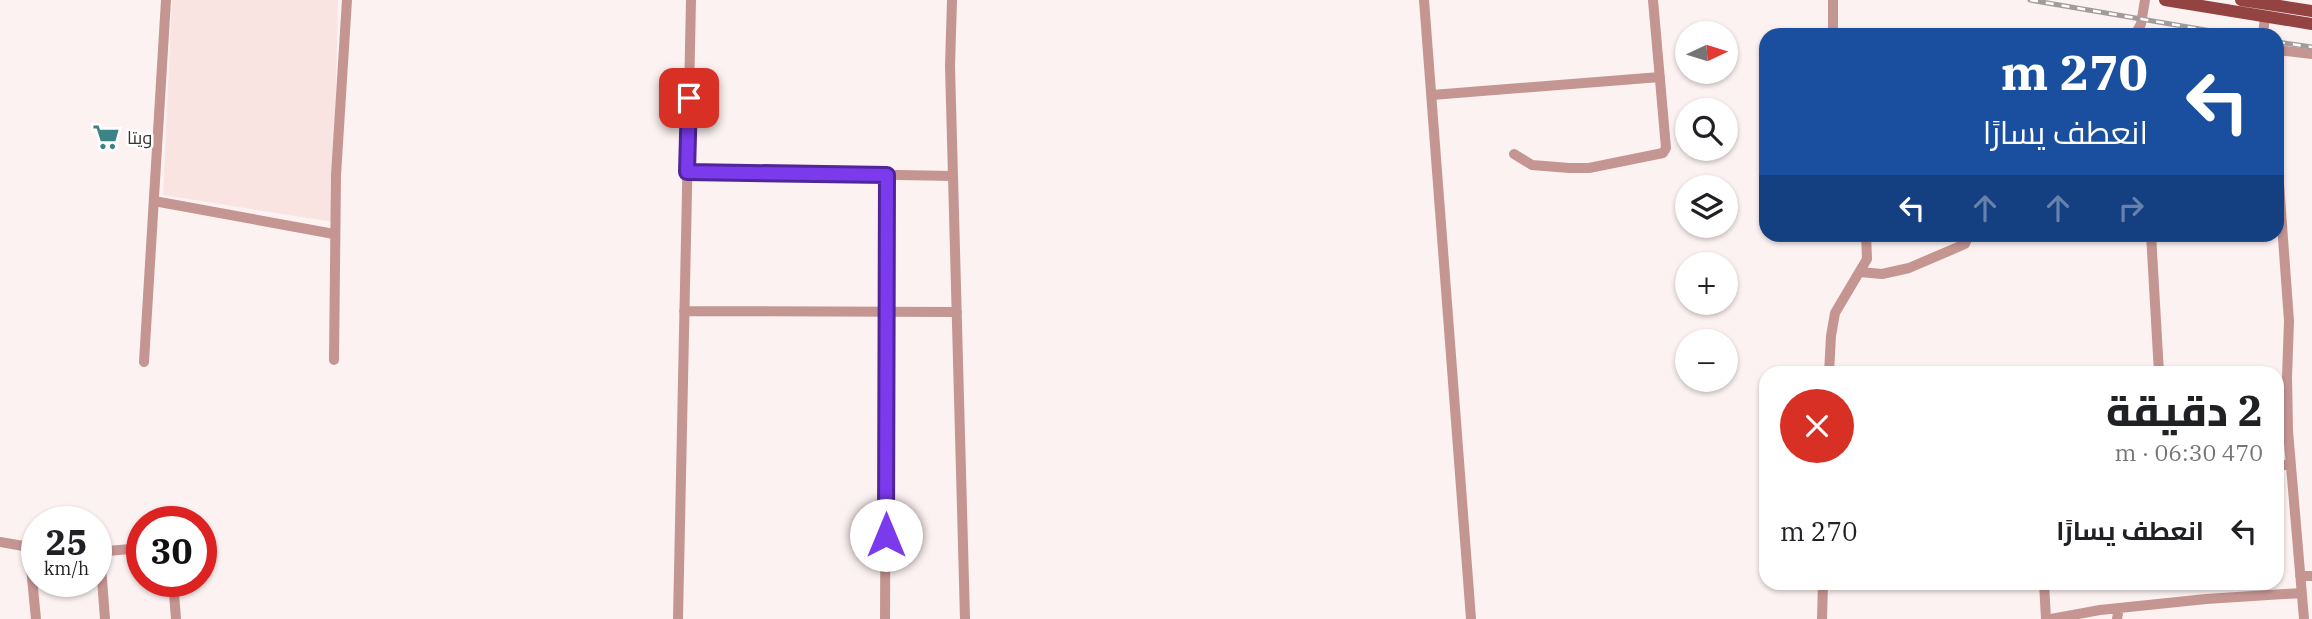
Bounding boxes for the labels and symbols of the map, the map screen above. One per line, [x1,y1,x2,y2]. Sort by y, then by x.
north arrow [1675,21,1738,84]
pin [659,68,719,128]
supermarket icon: ويتا [91,122,121,152]
place label: ويتا [127,126,152,149]
position arrow [849,498,923,572]
speed limit sign: 30 [126,506,217,597]

